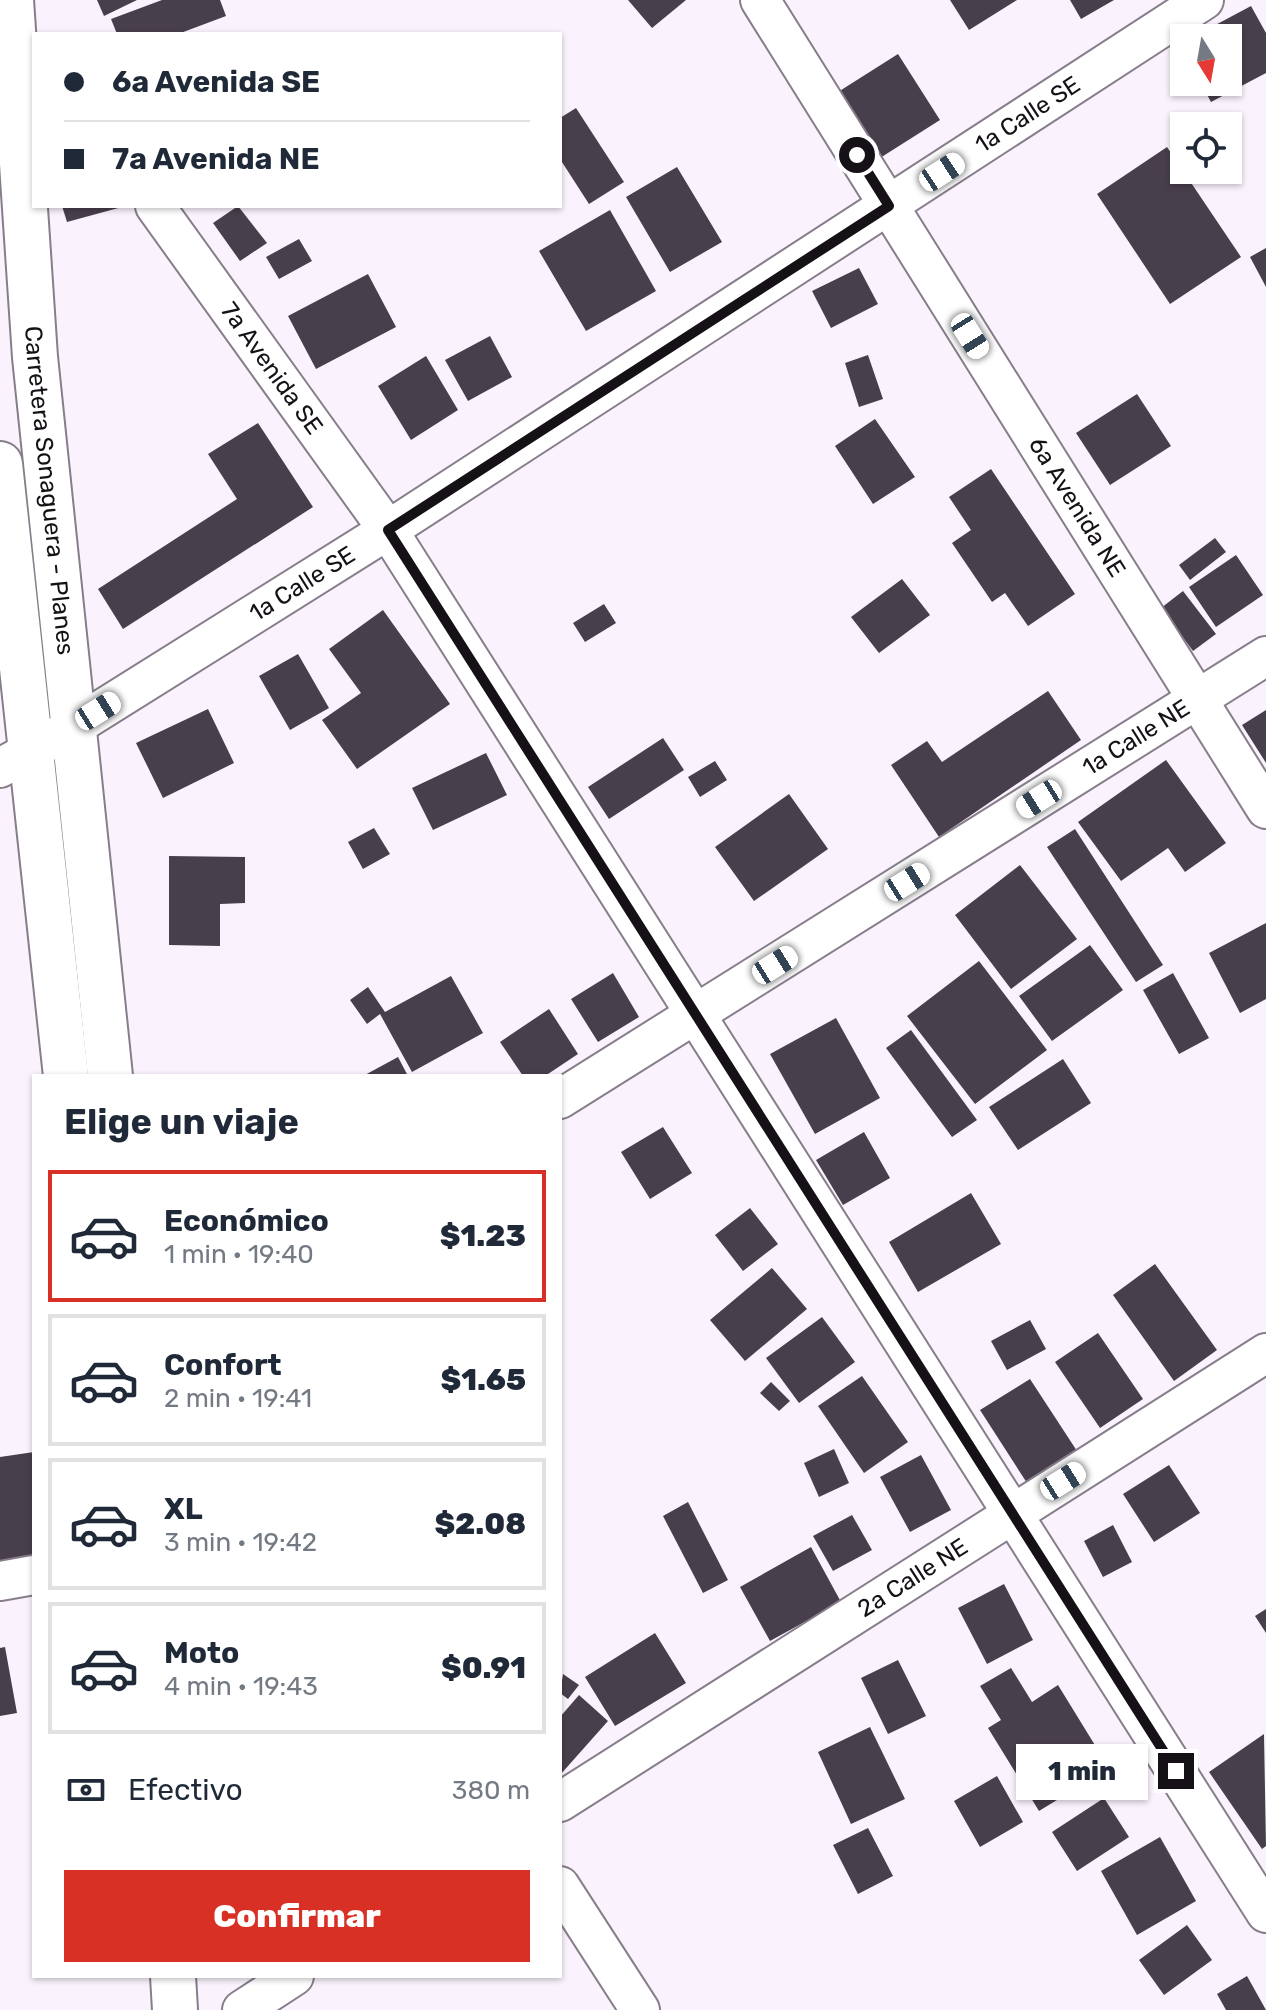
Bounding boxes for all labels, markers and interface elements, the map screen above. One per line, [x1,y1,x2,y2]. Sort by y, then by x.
north arrow [1170,24,1242,96]
map controls [1170,24,1242,184]
text: 6a Avenida SE [112,64,320,100]
street label: 1a Calle SE [970,70,1085,159]
button: locate [1170,112,1242,184]
route start [839,137,875,173]
text: 7a Avenida NE [112,141,320,177]
car [915,149,969,195]
street label: 7a Avenida SE [215,297,329,440]
car [947,309,993,363]
street label: Carretera Sonaguera - Planes [19,325,80,656]
street label: 6a Avenida NE [1023,432,1131,582]
street label: 1a Calle SE [244,540,360,627]
car [71,688,125,734]
street label: 1a Calle NE [1077,694,1195,782]
car [1012,776,1066,822]
car [880,859,934,905]
car [748,942,802,988]
text: Elige un viaje [64,1100,299,1143]
icon: car [68,1200,140,1272]
text: Económico [164,1203,329,1239]
text: $1.23 [440,1218,526,1254]
text: 1 min · 19:40 [164,1239,314,1270]
icon: car [68,1344,140,1416]
text: Confort [164,1347,282,1383]
text: $1.65 [440,1362,526,1398]
text: 2 min · 19:41 [164,1383,312,1414]
car [1036,1458,1090,1504]
icon: car [68,1488,140,1560]
text: XL [164,1491,203,1527]
text: $2.08 [434,1506,526,1542]
text: 3 min · 19:42 [164,1527,317,1558]
street label: 2a Calle NE [853,1532,973,1623]
icon: car [68,1632,140,1704]
text: Moto [164,1635,239,1671]
text: $0.91 [441,1650,526,1686]
text: 4 min · 19:43 [164,1671,318,1702]
callout: 1 min [1016,1743,1148,1799]
route end [1158,1753,1194,1789]
text: 1 min [1048,1756,1116,1787]
icon: cash [64,1768,108,1812]
text: Efectivo [128,1772,243,1808]
text: 380 m [452,1775,530,1806]
button: Confirmar [64,1870,530,1962]

